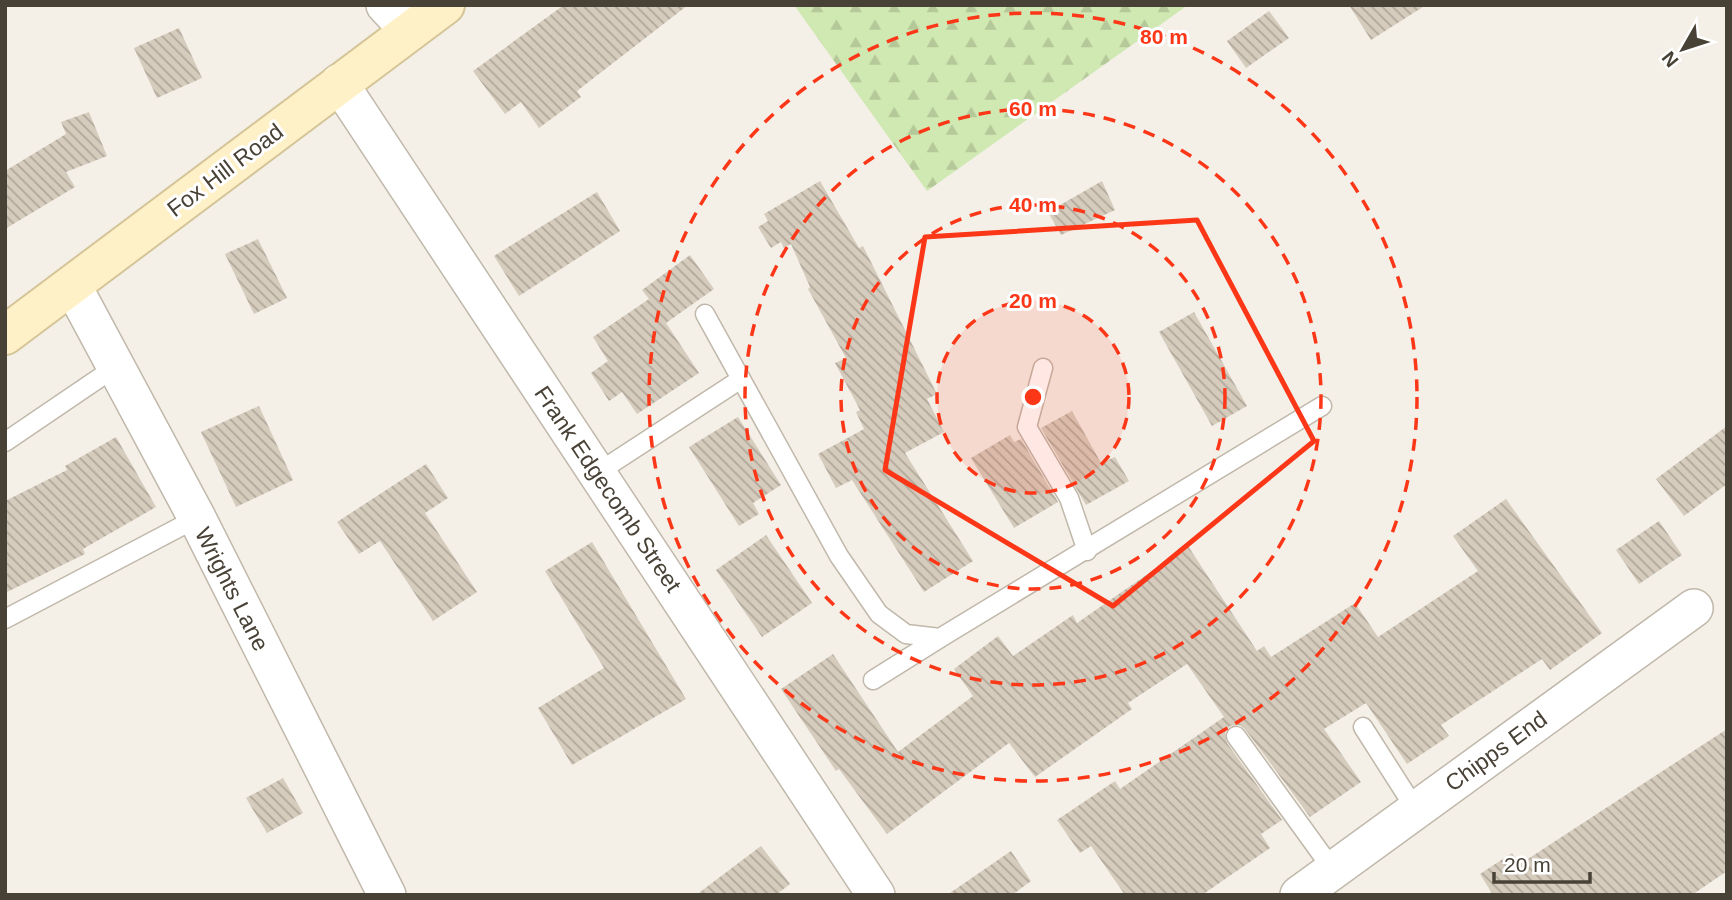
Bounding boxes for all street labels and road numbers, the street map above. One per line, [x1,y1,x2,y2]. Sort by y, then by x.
street label: Fox Hill Road [162,118,288,222]
street label: Frank Edgecomb Street [529,381,687,597]
street label: Wrights Lane [190,523,274,655]
street label: Chipps End [1440,706,1552,796]

